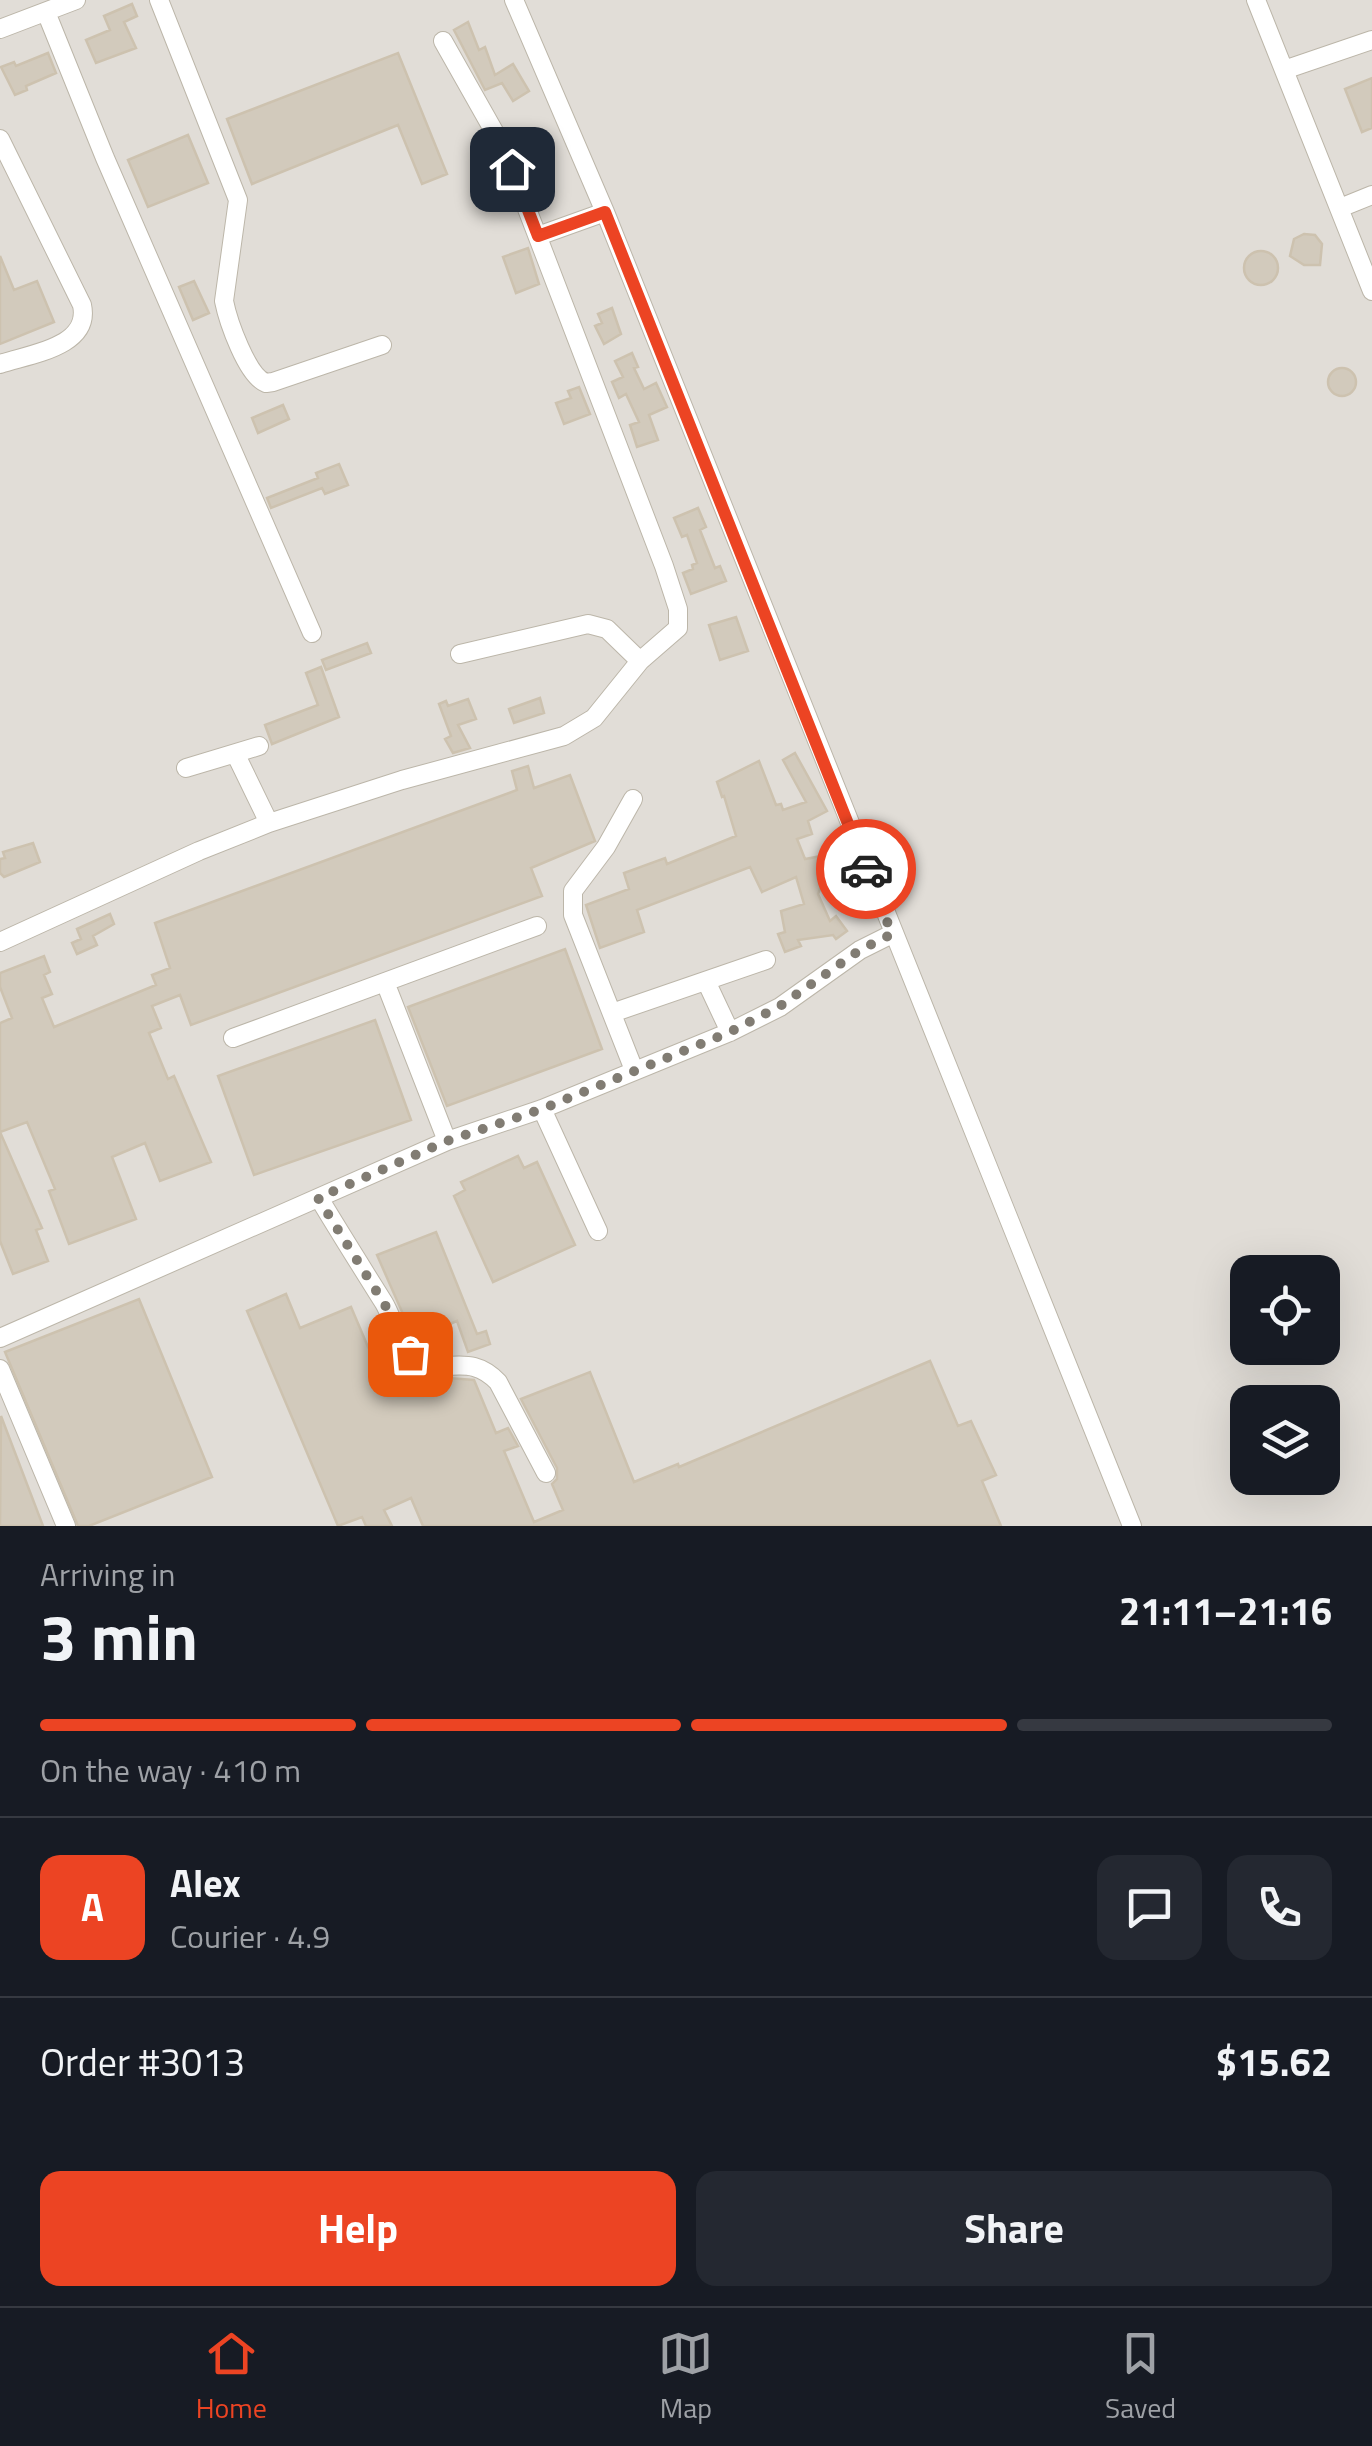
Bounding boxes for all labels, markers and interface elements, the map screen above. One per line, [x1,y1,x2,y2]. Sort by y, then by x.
pin [470,127,555,212]
icon: home [485,142,540,197]
courier [816,819,916,919]
icon: car [839,842,894,897]
map controls [1230,1255,1340,1495]
button: locate [1230,1255,1340,1365]
pin [368,1312,453,1397]
icon: bag [383,1327,438,1382]
button: layers [1230,1385,1340,1495]
text: Arriving in [40,1550,176,1598]
text: 21:11–21:16 [1119,1582,1332,1640]
text: 3 min [40,1586,198,1685]
text: On the way · 410 m [40,1746,301,1794]
text: Alex [170,1854,241,1912]
button: chat [1097,1855,1202,1960]
button: phone [1227,1855,1332,1960]
text: A [81,1878,104,1936]
text: Courier · 4.9 [170,1912,330,1960]
text: Order #3013 [40,2033,245,2091]
text: $15.62 [1216,2033,1332,2091]
button: Help [40,2171,676,2286]
button: Share [696,2171,1332,2286]
tab: Home [196,2326,267,2429]
tab: Map [658,2326,713,2429]
tab: Saved [1105,2326,1176,2429]

